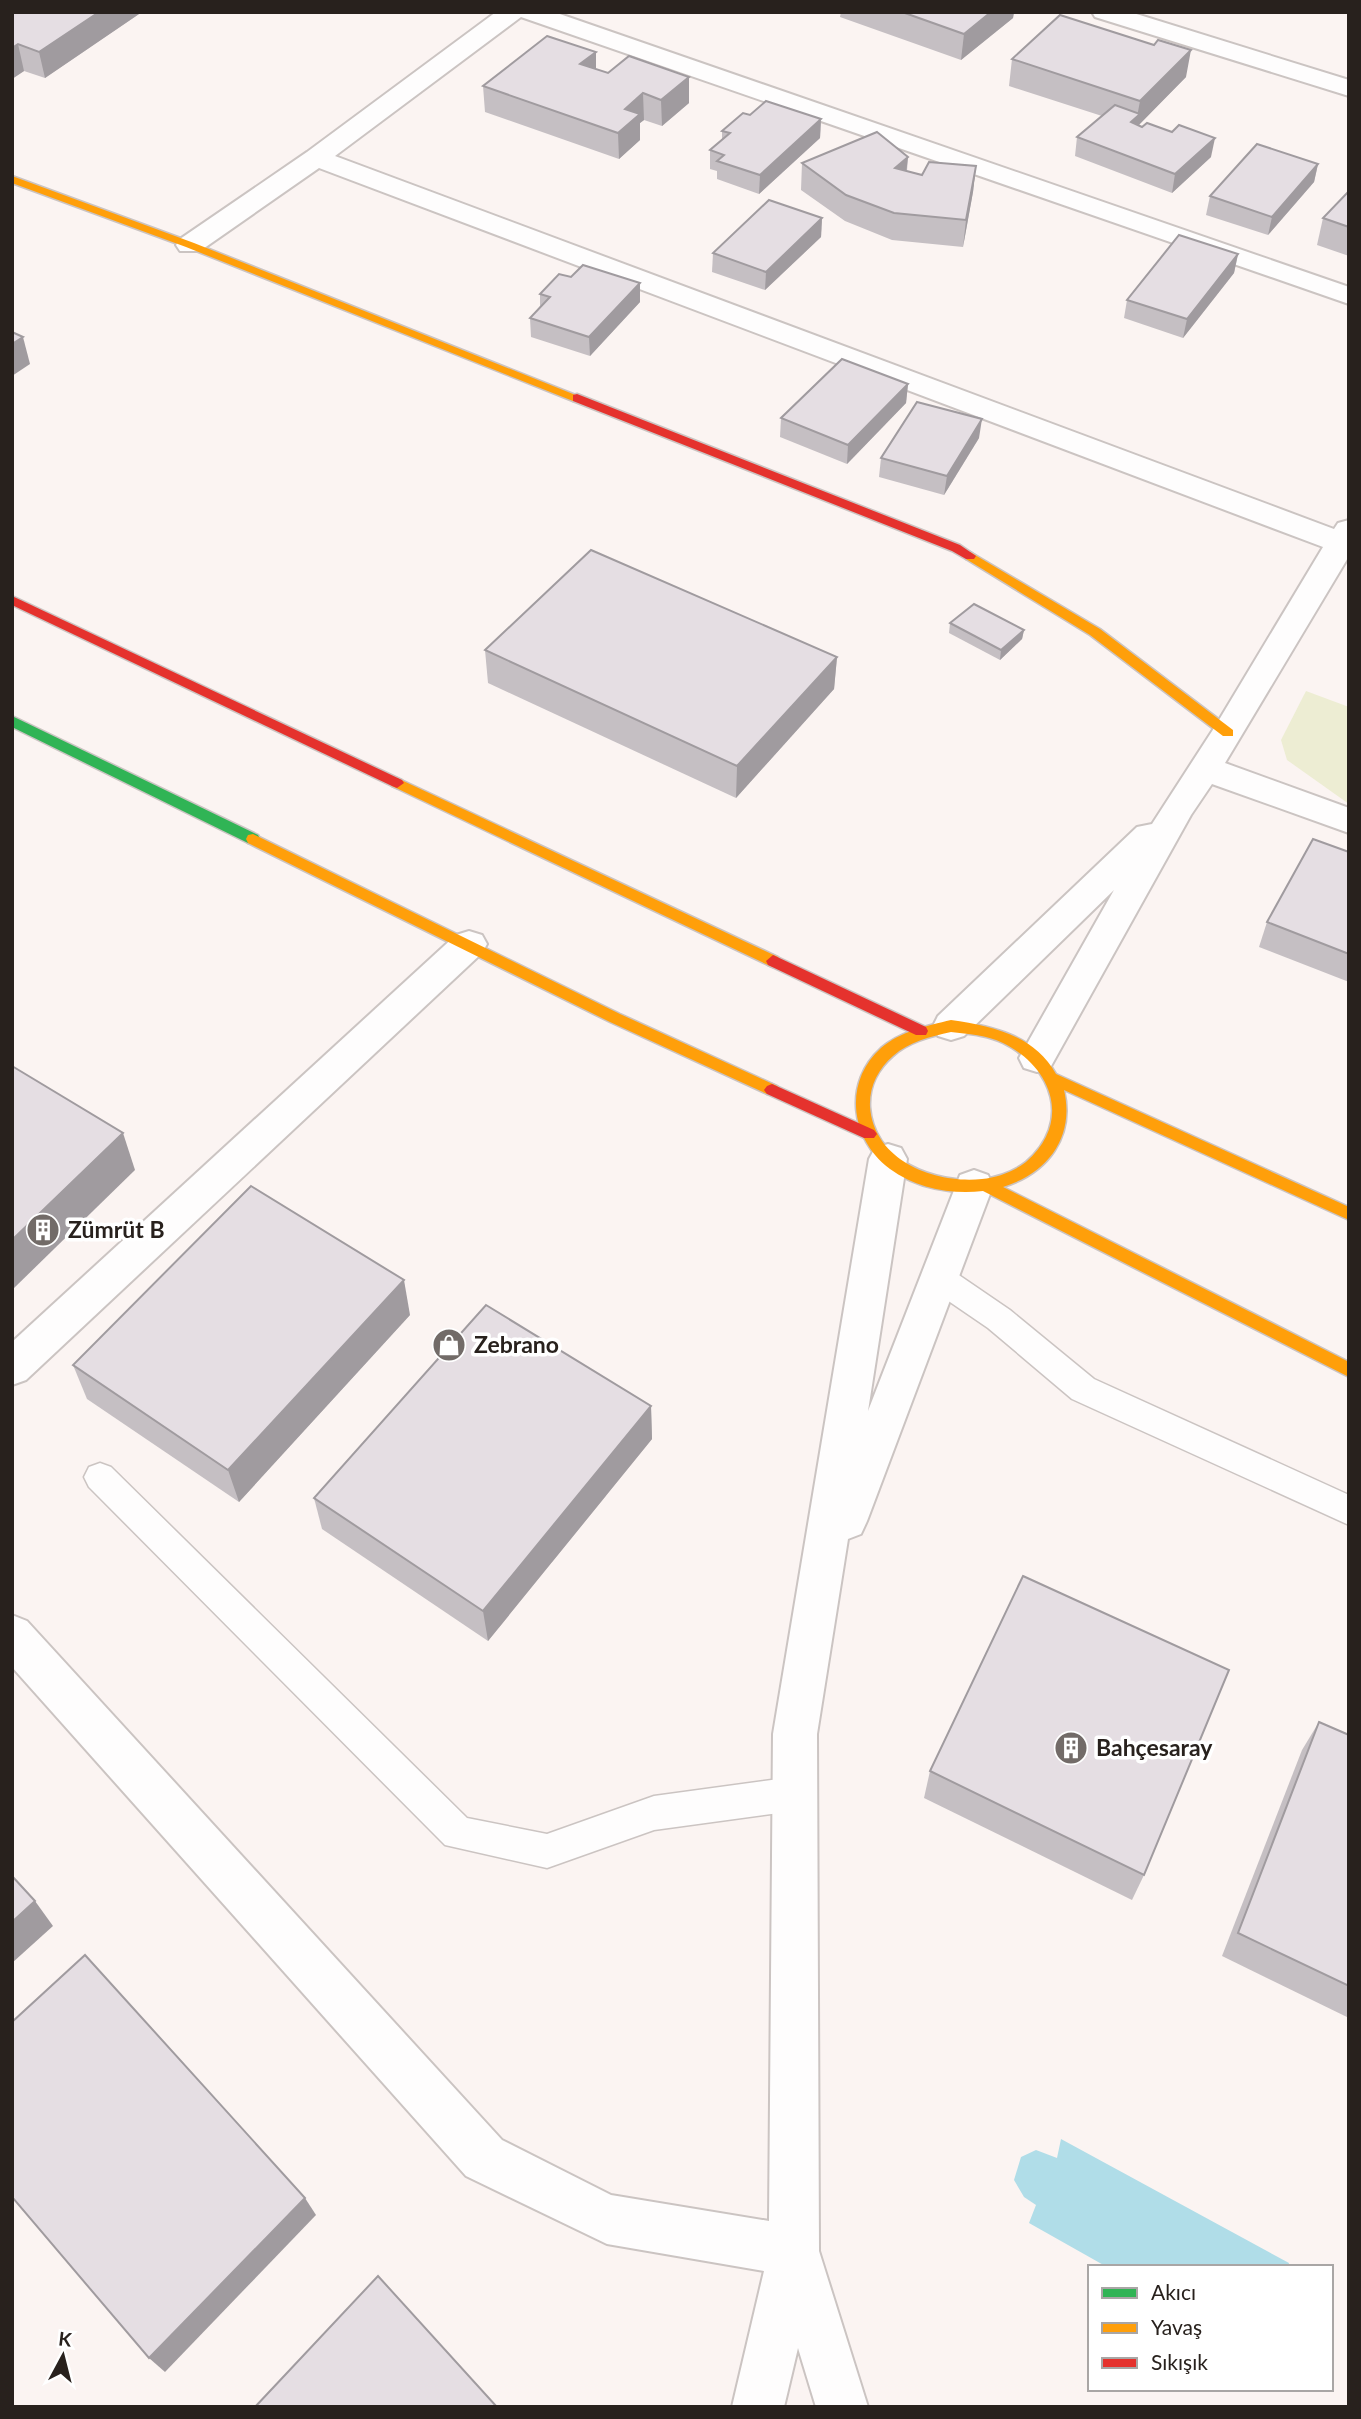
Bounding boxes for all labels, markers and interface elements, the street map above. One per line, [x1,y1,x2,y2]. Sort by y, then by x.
building icon: Zümrüt B [24,1211,62,1249]
place label: Zümrüt B [68,1215,165,1243]
shop icon: Zebrano [430,1326,468,1364]
place label: Zebrano [474,1330,559,1358]
building icon: Bahçesaray [1052,1729,1090,1767]
place label: Bahçesaray [1096,1733,1213,1761]
legend [1088,2265,1333,2391]
text: Akıcı [1151,2279,1196,2304]
text: Yavaş [1151,2314,1202,2339]
north arrow [28,2321,98,2391]
text: K [57,2326,74,2351]
text: Sıkışık [1151,2349,1208,2374]

